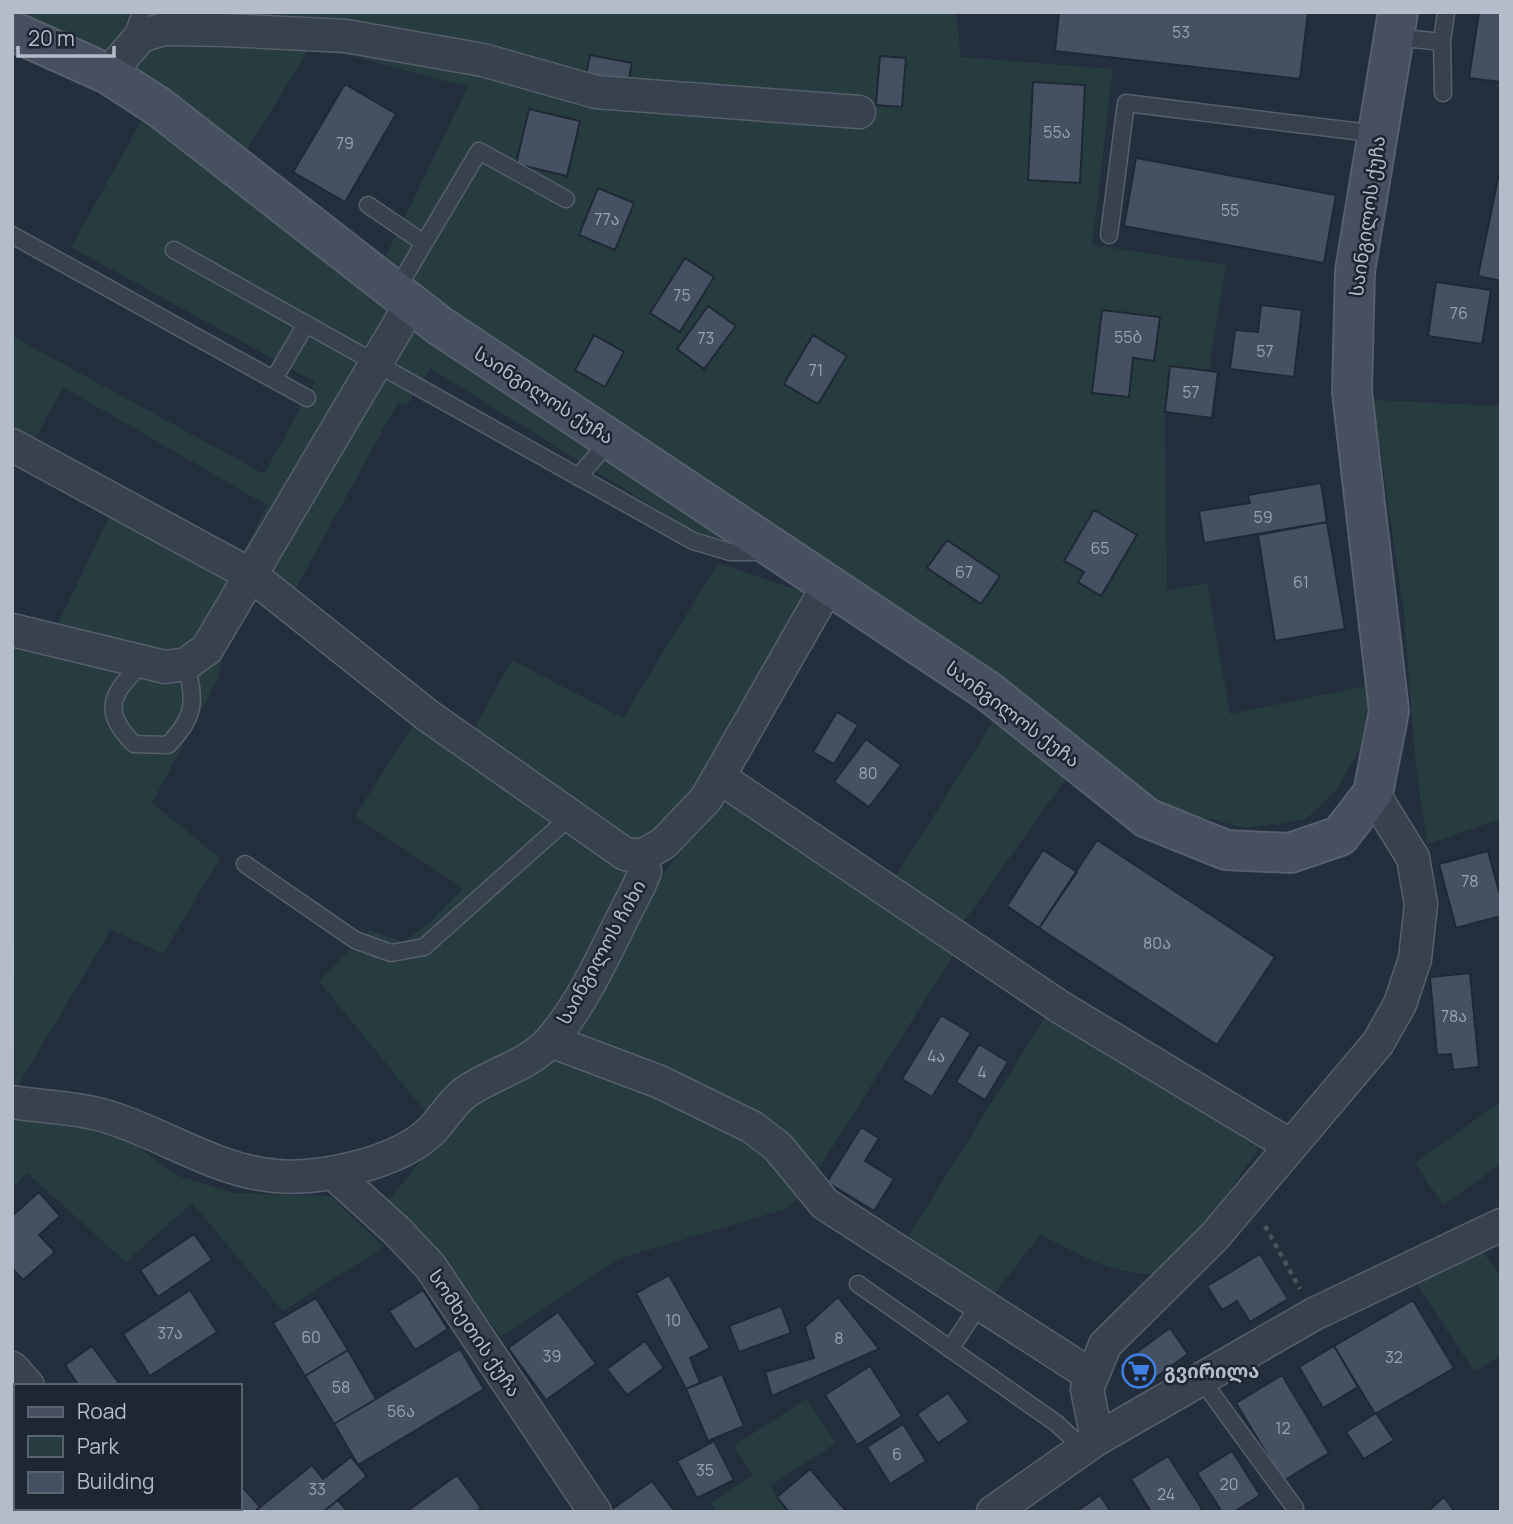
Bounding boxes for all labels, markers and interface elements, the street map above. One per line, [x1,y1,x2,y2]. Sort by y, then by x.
scale bar [18,14,114,58]
house number: 53 [1172,21,1190,43]
text: 20 m [28,24,75,52]
house number: 55ა [1043,121,1071,143]
house number: 79 [336,132,354,154]
street label: საინგილოს ქუჩა [1343,134,1391,298]
house number: 55 [1221,199,1239,221]
house number: 77ა [594,208,620,230]
house number: 75 [673,284,691,306]
house number: 76 [1450,302,1468,324]
house number: 55ბ [1114,326,1142,348]
house number: 73 [698,327,714,349]
street label: საინგილოს ქუჩა [469,340,619,450]
house number: 57 [1256,340,1274,362]
house number: 71 [809,359,823,381]
house number: 57 [1182,381,1200,403]
house number: 59 [1253,506,1273,528]
house number: 65 [1090,537,1110,559]
house number: 67 [955,561,973,583]
house number: 61 [1293,571,1309,593]
street label: საინგილოს ქუჩა [941,655,1085,773]
house number: 80 [858,762,878,784]
house number: 78 [1461,870,1479,892]
street label: საინგილოს ჩიხი [550,875,652,1029]
house number: 80ა [1143,932,1171,954]
house number: 78ა [1441,1005,1467,1027]
house number: 4ა [927,1045,945,1067]
house number: 4 [977,1061,987,1083]
street label: სომხეთის ქუჩა [423,1264,527,1402]
house number: 10 [665,1309,681,1331]
house number: 37ა [157,1322,183,1344]
house number: 60 [301,1326,321,1348]
house number: 8 [834,1327,844,1349]
house number: 39 [543,1345,561,1367]
house number: 32 [1385,1346,1403,1368]
supermarket icon: გვირილა [1120,1352,1158,1390]
place label: გვირილა [1164,1358,1259,1384]
house number: 58 [332,1376,350,1398]
legend [14,1384,242,1510]
text: Road [77,1397,127,1425]
house number: 56ა [387,1400,415,1422]
house number: 12 [1275,1417,1291,1439]
text: Park [77,1432,119,1460]
house number: 6 [892,1443,902,1465]
house number: 35 [696,1459,714,1481]
text: Building [77,1467,154,1495]
house number: 20 [1220,1473,1238,1495]
house number: 33 [308,1478,326,1500]
house number: 24 [1157,1483,1175,1505]

